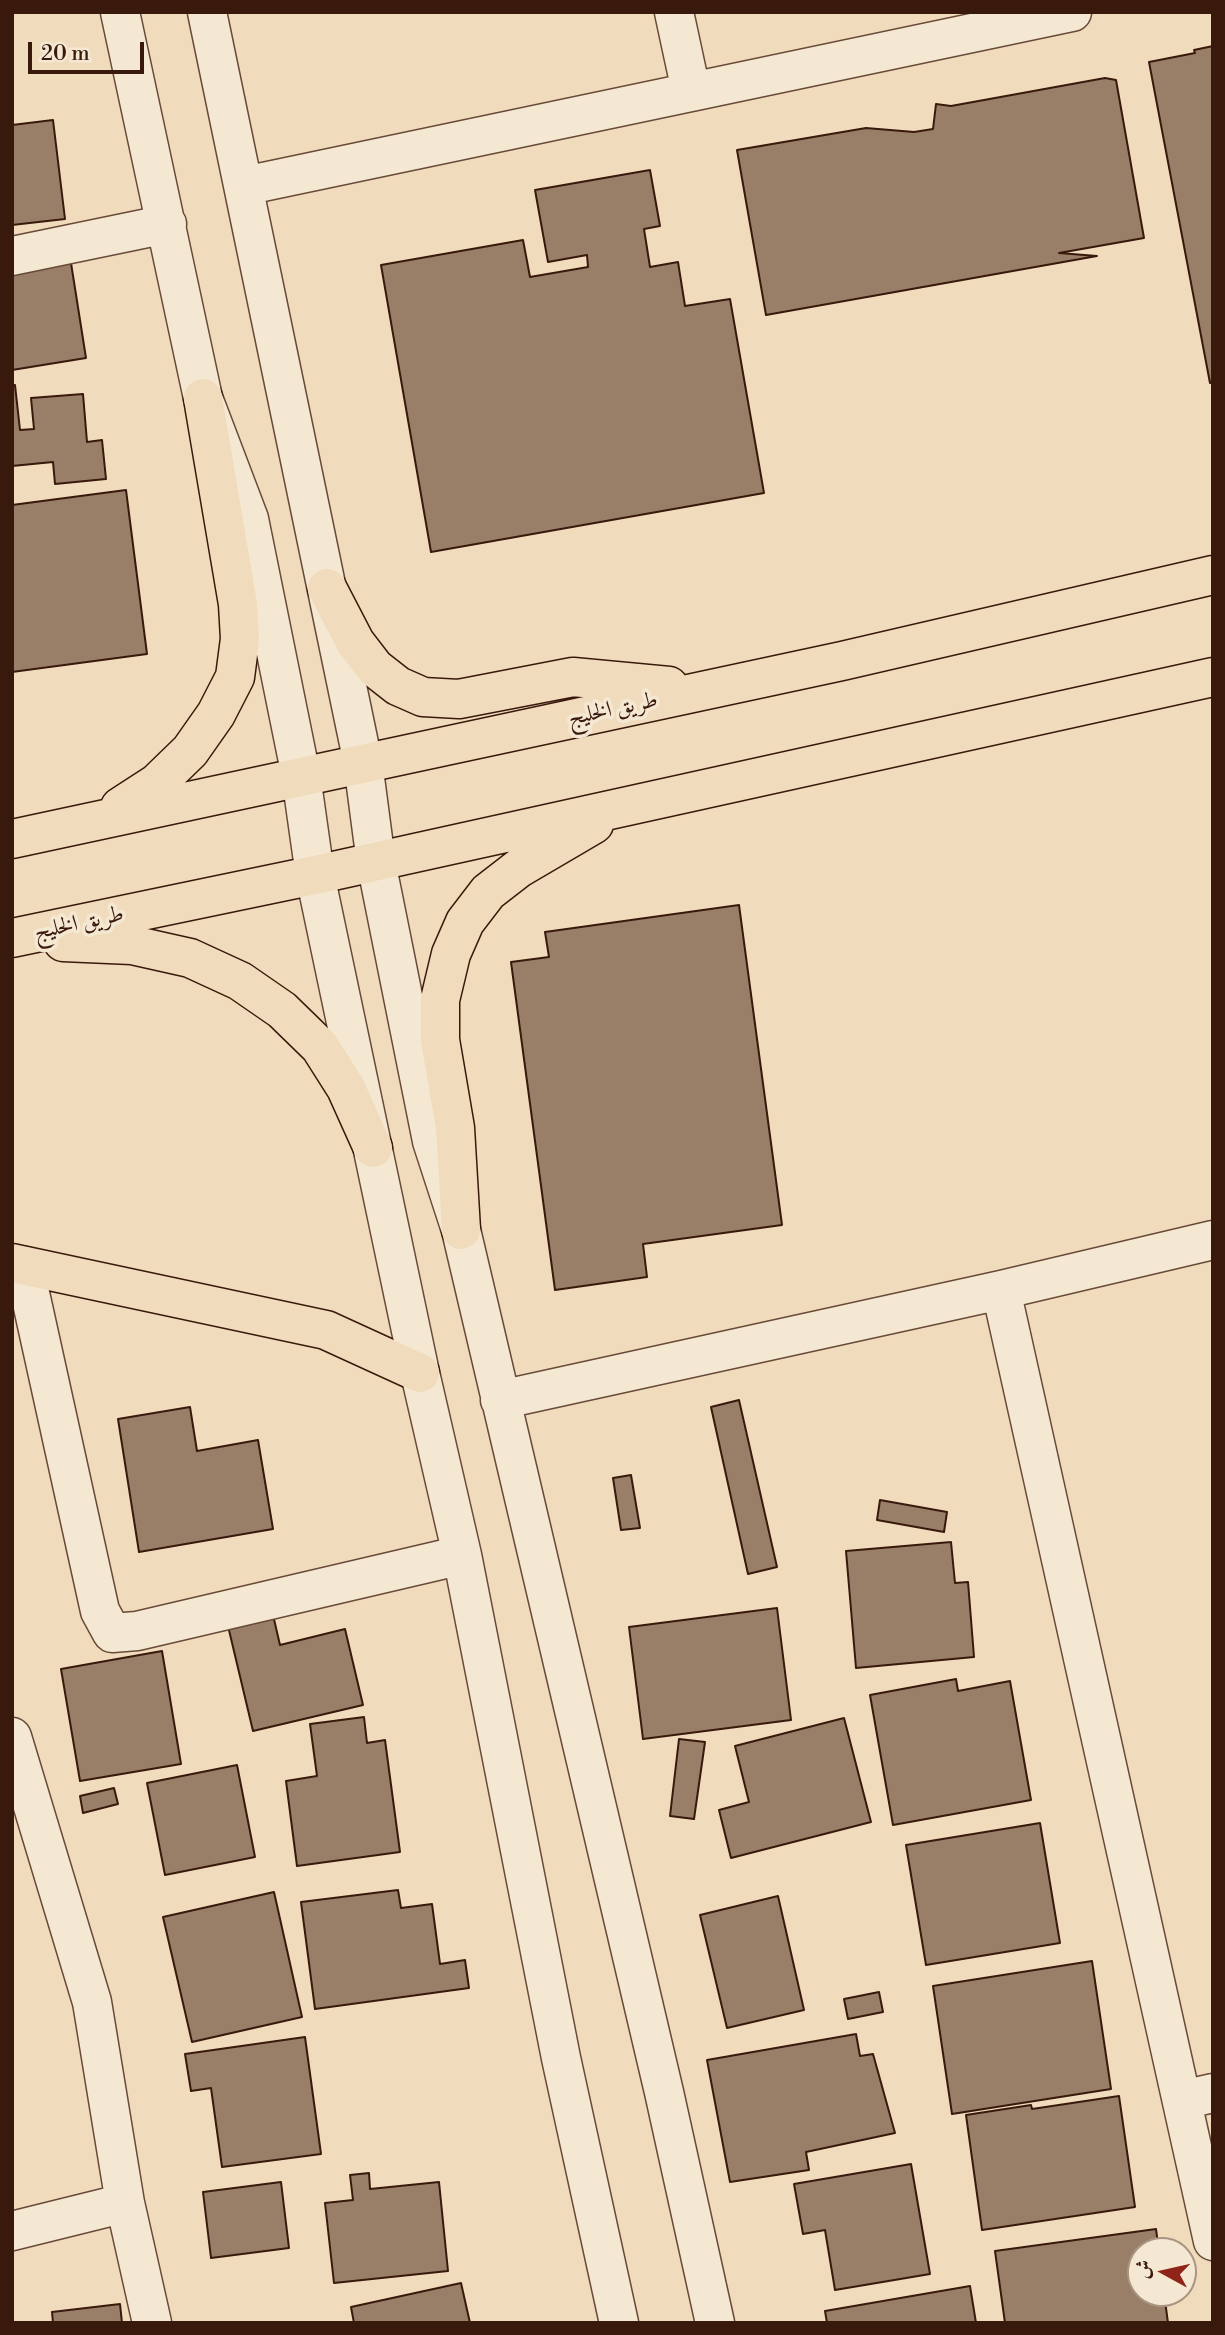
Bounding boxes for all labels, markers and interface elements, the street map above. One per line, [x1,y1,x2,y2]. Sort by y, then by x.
scale bar [32,28,147,72]
text: 20 m [41,41,90,67]
street label: طريق الخليج [566,687,660,733]
street label: طريق الخليج [32,901,126,947]
north arrow [1127,2237,1197,2307]
text: ش [1130,2258,1156,2280]

